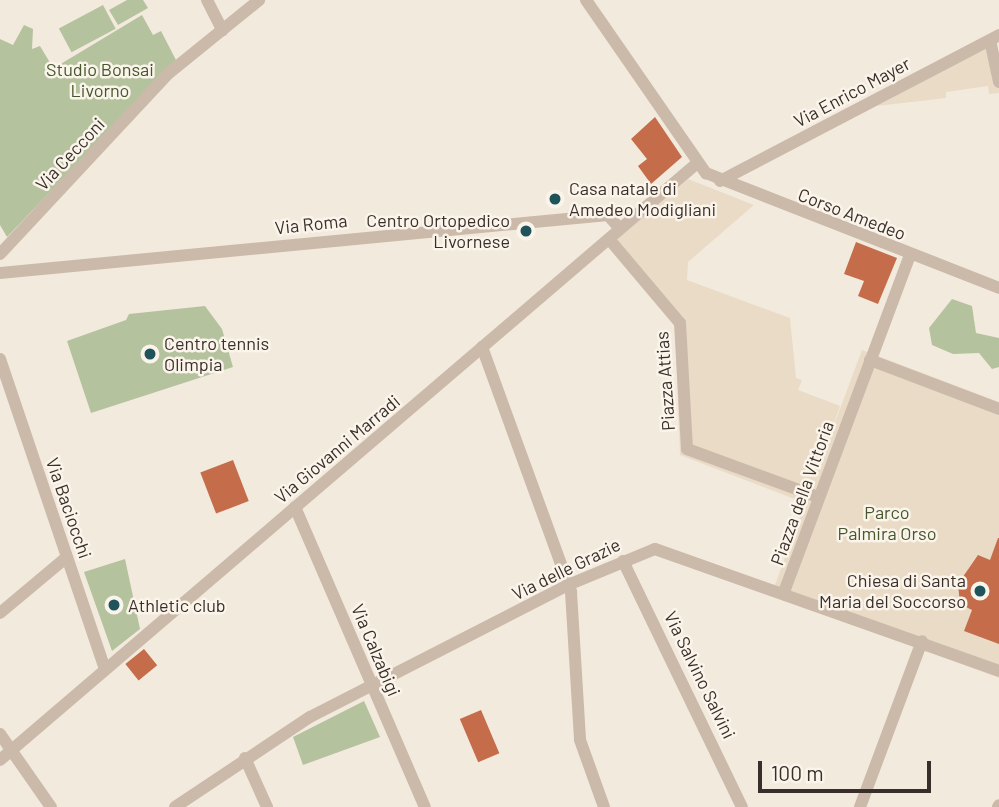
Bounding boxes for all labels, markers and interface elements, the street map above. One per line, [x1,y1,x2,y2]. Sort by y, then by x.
street label: Via Enrico Mayer [790,52,914,132]
park label: Studio Bonsai Livorno [46,59,154,102]
street label: Via Cecconi [31,113,109,195]
place label: Casa natale di Amedeo Modigliani [569,178,716,220]
street label: Corso Amedeo [795,184,909,244]
marker: Casa natale di Amedeo Modigliani [547,191,563,207]
street label: Via Roma [274,209,348,239]
place label: Centro Ortopedico Livornese [366,210,510,252]
marker: Centro Ortopedico Livornese [516,221,536,241]
street label: Piazza Attias [651,331,679,431]
place label: Centro tennis Olimpia [164,333,269,376]
marker: Centro tennis Olimpia [142,346,158,362]
street label: Via Giovanni Marradi [270,390,404,508]
street label: Piazza della Vittoria [766,418,838,568]
street label: Via Baciocchi [42,455,96,561]
park label: Parco Palmira Orso [838,502,936,544]
street label: Via delle Grazie [508,533,624,605]
place label: Chiesa di Santa Maria del Soccorso [819,570,966,612]
marker: Chiesa di Santa Maria del Soccorso [972,583,988,599]
place label: Athletic club [128,594,226,616]
marker: Athletic club [106,597,122,613]
street label: Via Calzabigi [347,601,405,699]
street label: Via Salvino Salvini [660,608,740,742]
scale bar [761,748,934,792]
text: 100 m [771,760,824,785]

